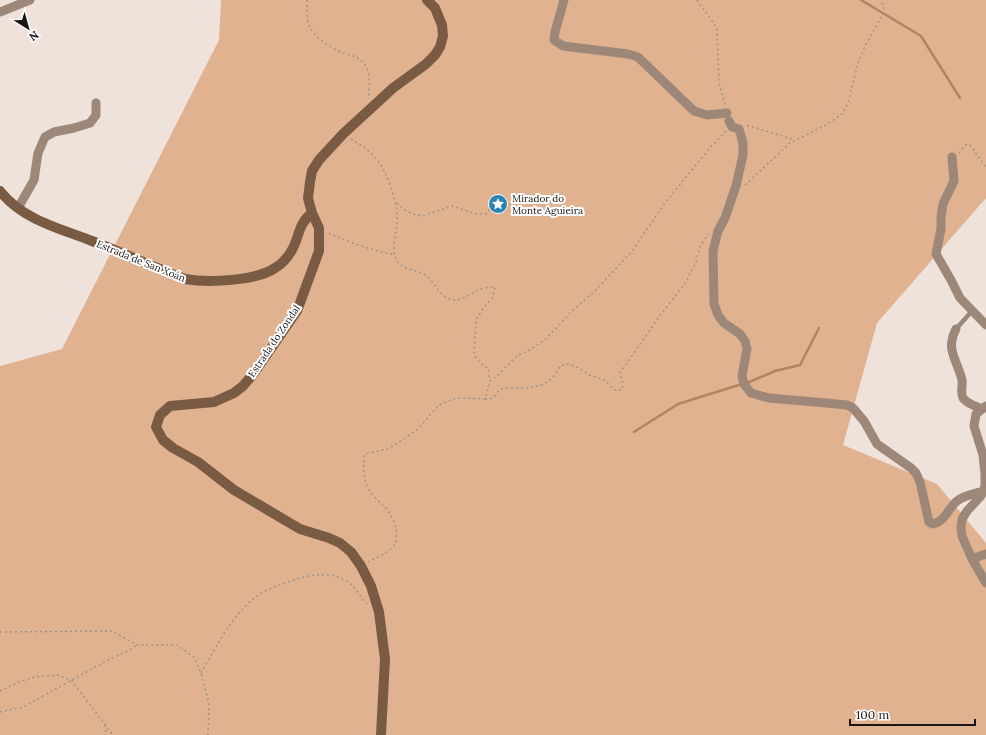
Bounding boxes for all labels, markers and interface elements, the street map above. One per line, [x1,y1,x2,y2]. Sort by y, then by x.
north arrow [8,8,48,48]
text: N [26,28,42,44]
place label: Mirador do Monte Aguieira [512,192,583,217]
place icon: Mirador do Monte Aguieira [487,193,509,215]
street label: Estrada de San Xoán [95,237,187,285]
street label: Estrada do Zondal [245,302,303,380]
scale bar [850,701,975,727]
text: 100 m [856,707,889,722]

